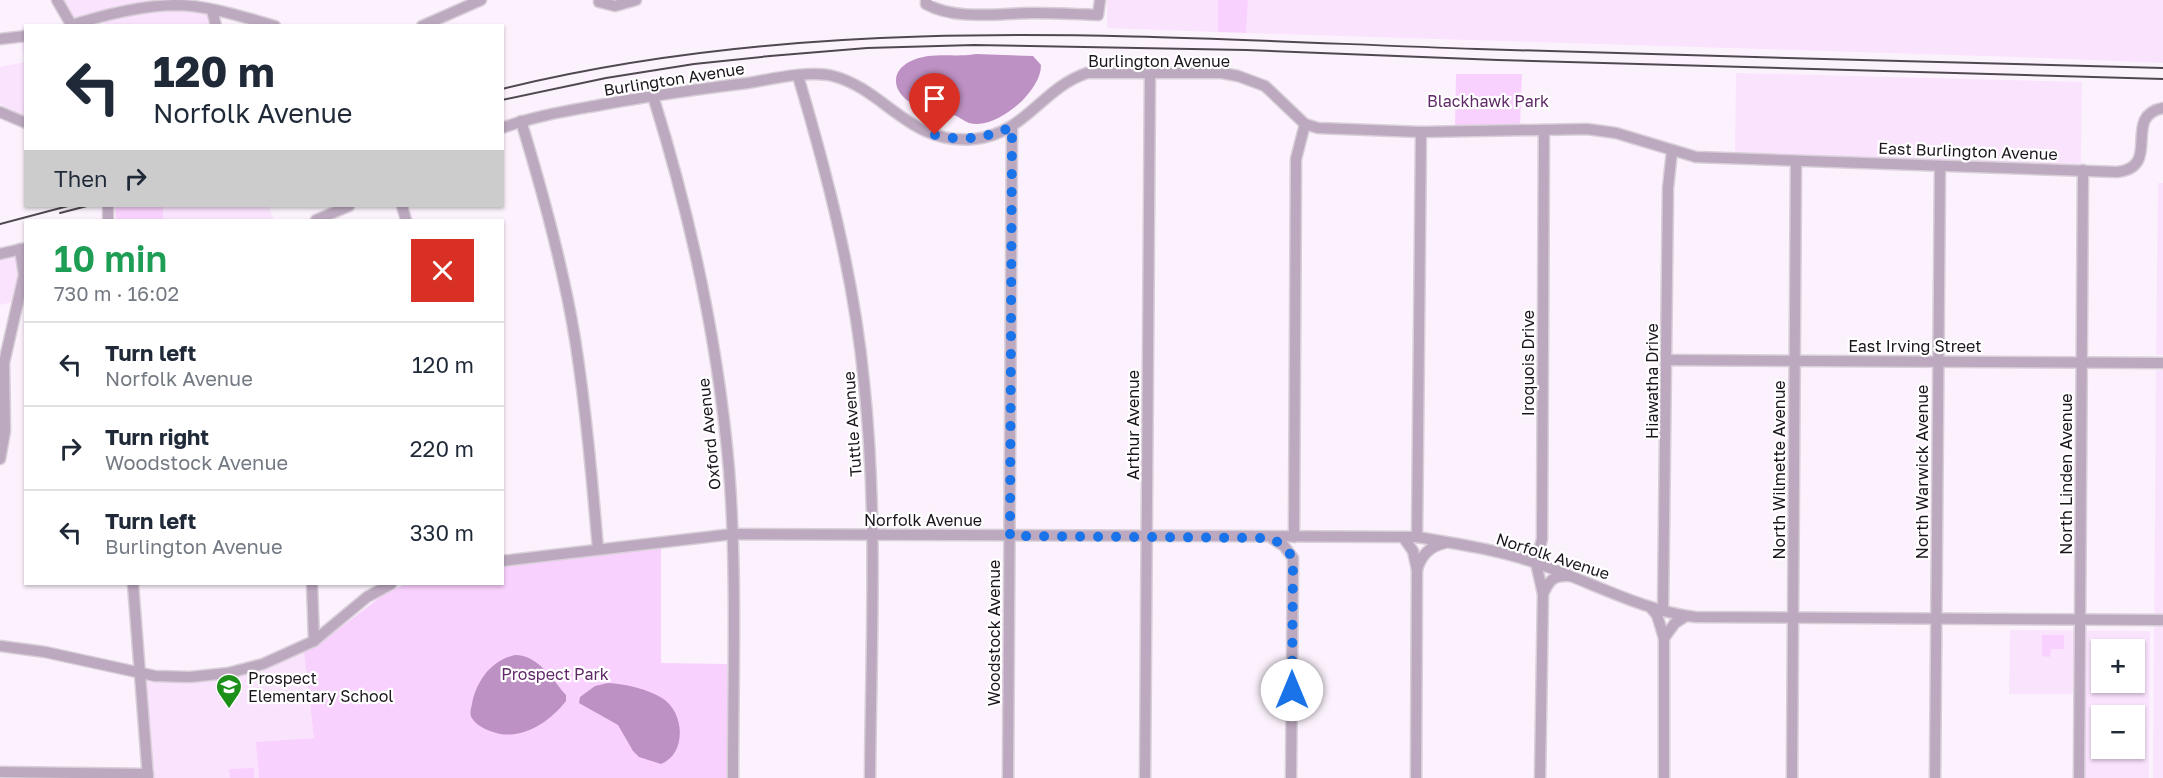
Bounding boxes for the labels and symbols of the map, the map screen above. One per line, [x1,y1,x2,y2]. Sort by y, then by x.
street label: Burlington Avenue [1088,51,1230,71]
street label: Burlington Avenue [602,58,746,100]
pin [909,73,960,135]
park label: Blackhawk Park [1427,91,1549,111]
street label: East Burlington Avenue [1878,138,2058,164]
street label: Iroquois Drive [1518,310,1538,416]
street label: Hiawatha Drive [1642,323,1662,439]
street label: East Irving Street [1848,336,1982,356]
street label: Arthur Avenue [1123,370,1143,480]
street label: Tuttle Avenue [838,371,866,477]
street label: Oxford Avenue [693,377,725,491]
street label: North Wilmette Avenue [1769,380,1789,560]
street label: North Warwick Avenue [1912,385,1932,559]
street label: North Linden Avenue [2056,393,2076,555]
street label: Norfolk Avenue [864,510,982,530]
street label: Norfolk Avenue [1494,528,1612,584]
street label: Woodstock Avenue [984,560,1004,706]
position arrow [1260,658,1324,722]
park label: Prospect Park [501,664,609,684]
place label: Prospect Elementary School [248,668,393,706]
school or university icon: Prospect Elementary School [214,672,244,710]

